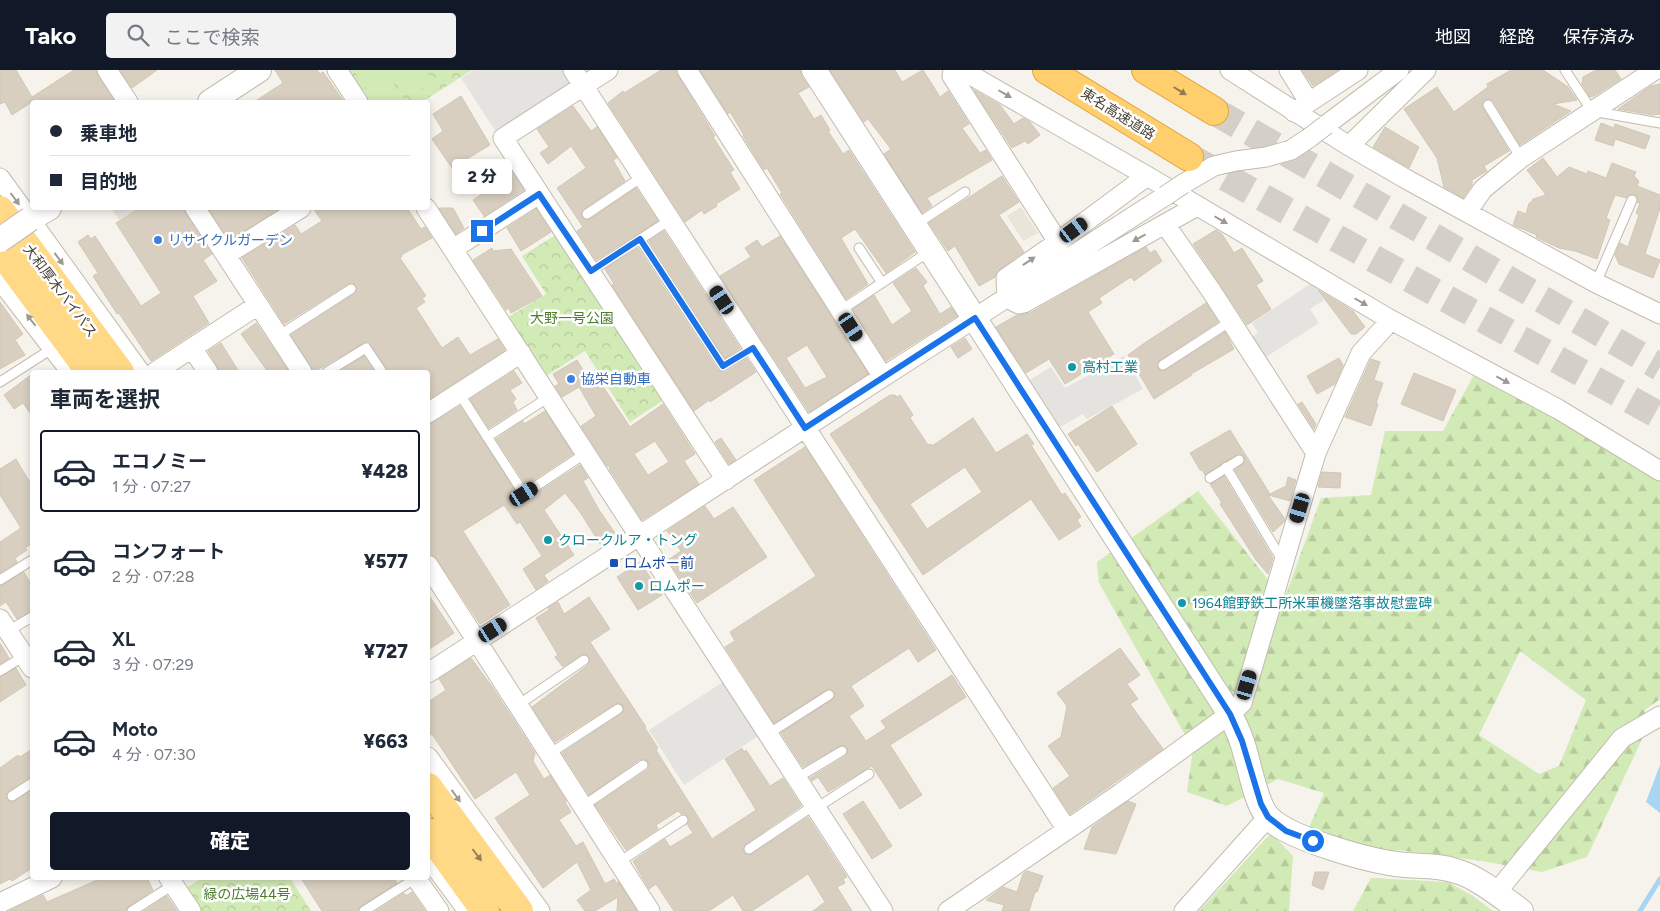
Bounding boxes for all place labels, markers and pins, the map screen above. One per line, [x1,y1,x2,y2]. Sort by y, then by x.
place label: リサイクルガーデン [168,232,293,249]
marker: リサイクルガーデン [152,234,164,246]
place label: 高村工業 [1082,359,1138,376]
marker: 高村工業 [1066,361,1078,373]
place label: 協栄自動車 [581,371,651,388]
marker: 協栄自動車 [565,373,577,385]
place label: クロークルア・トング [558,532,698,549]
marker: クロークルア・トング [542,534,554,546]
place label: ロムポー前 [624,555,694,572]
marker: ロムポー前 [608,557,620,569]
place label: ロムポー [649,578,705,595]
marker: ロムポー [633,580,645,592]
place label: 1964館野鉄工所米軍機墜落事故慰霊碑 [1192,595,1432,612]
marker: 1964館野鉄工所米軍機墜落事故慰霊碑 [1176,597,1188,609]

